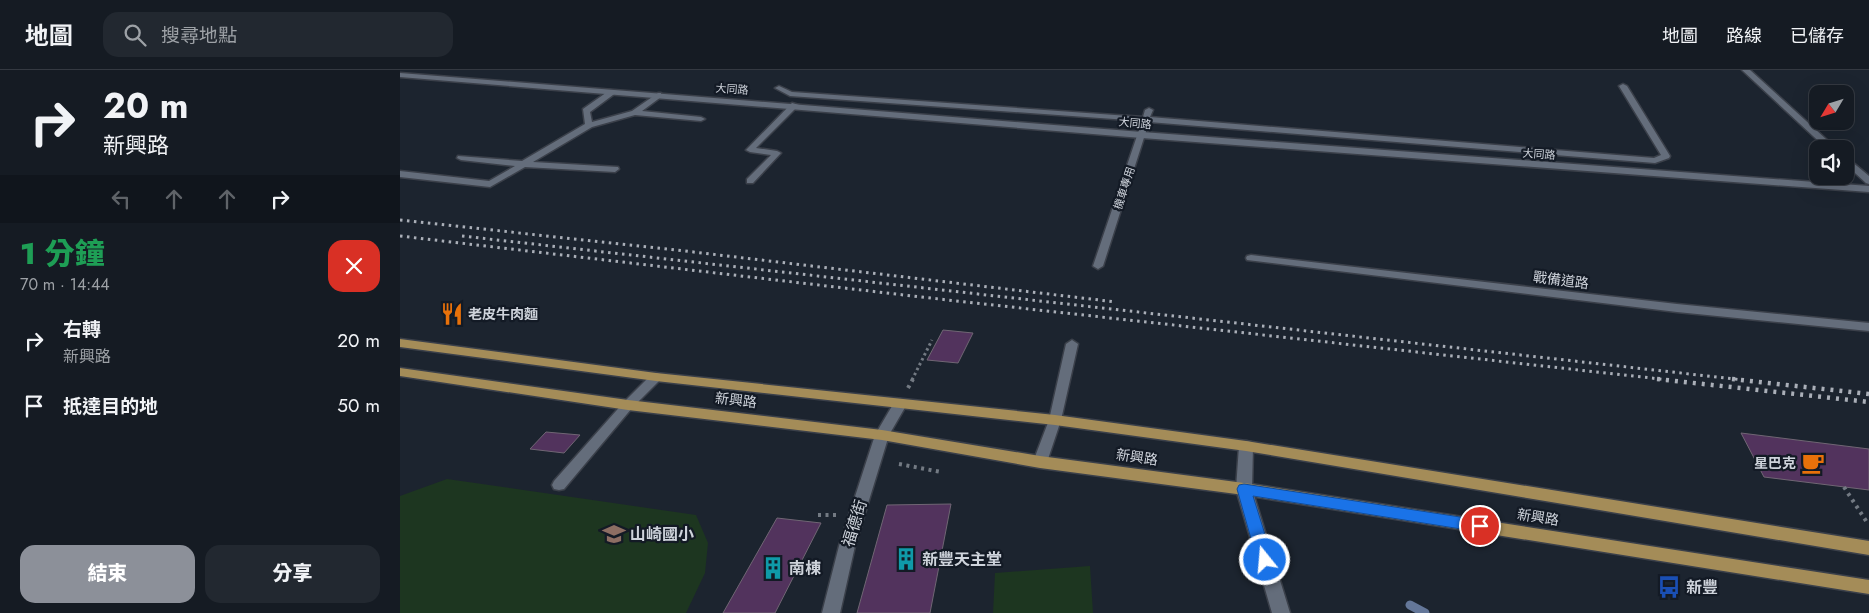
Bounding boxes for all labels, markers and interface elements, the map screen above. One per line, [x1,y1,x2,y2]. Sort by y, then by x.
search box [103,12,453,57]
text: 地圖 [25,18,73,53]
icon: search [121,21,149,49]
text: 搜尋地點 [161,22,237,49]
text: 地圖 [1662,23,1698,49]
text: 路線 [1726,23,1762,49]
text: 已儲存 [1790,23,1844,49]
street label: 大同路 [715,80,749,98]
text: 20 m [103,81,188,131]
north arrow [1809,85,1854,130]
map controls [1809,85,1854,185]
icon: right [20,90,85,155]
street label: 大同路 [1118,114,1152,132]
text: 新興路 [103,129,169,161]
button: sound [1809,140,1854,185]
street label: 大同路 [1522,145,1556,163]
street label: 機車專用 [1110,165,1138,211]
icon: left [107,185,135,213]
icon: ahead [160,185,188,213]
icon: ahead [213,185,241,213]
icon: right [266,185,294,213]
text: 1 分鐘 [20,232,105,275]
button: close [328,240,380,292]
street label: 戰備道路 [1532,267,1590,293]
text: 70 m · 14:44 [20,273,110,296]
restaurant icon: 老皮牛肉麵 [439,301,465,327]
place label: 老皮牛肉麵 [468,304,538,324]
text: 右轉 [63,316,101,343]
icon: right [20,327,48,355]
text: 20 m [337,327,380,354]
text: 新興路 [63,345,111,368]
street label: 新興路 [714,388,758,412]
icon: arrive [20,392,48,420]
text: 50 m [337,392,380,419]
text: 抵達目的地 [63,393,158,420]
street label: 新興路 [1115,444,1159,470]
cafe icon: 星巴克 [1800,450,1826,476]
place label: 星巴克 [1754,453,1796,473]
street label: 福德街 [836,497,872,549]
street label: 新興路 [1516,504,1560,530]
pin [1459,505,1501,547]
icon: arrive [1466,512,1494,540]
school or university icon: 山崎國小 [601,521,627,547]
place label: 山崎國小 [630,523,694,546]
position arrow [1238,533,1290,585]
button: 結束 [20,545,195,603]
button: 分享 [205,545,380,603]
building icon: 新豐天主堂 [893,546,919,572]
place label: 新豐天主堂 [922,548,1002,571]
building icon: 南棟 [760,555,786,581]
place label: 南棟 [789,557,821,580]
bus stop icon: 新豐 [1656,574,1682,600]
place label: 新豐 [1686,576,1718,599]

